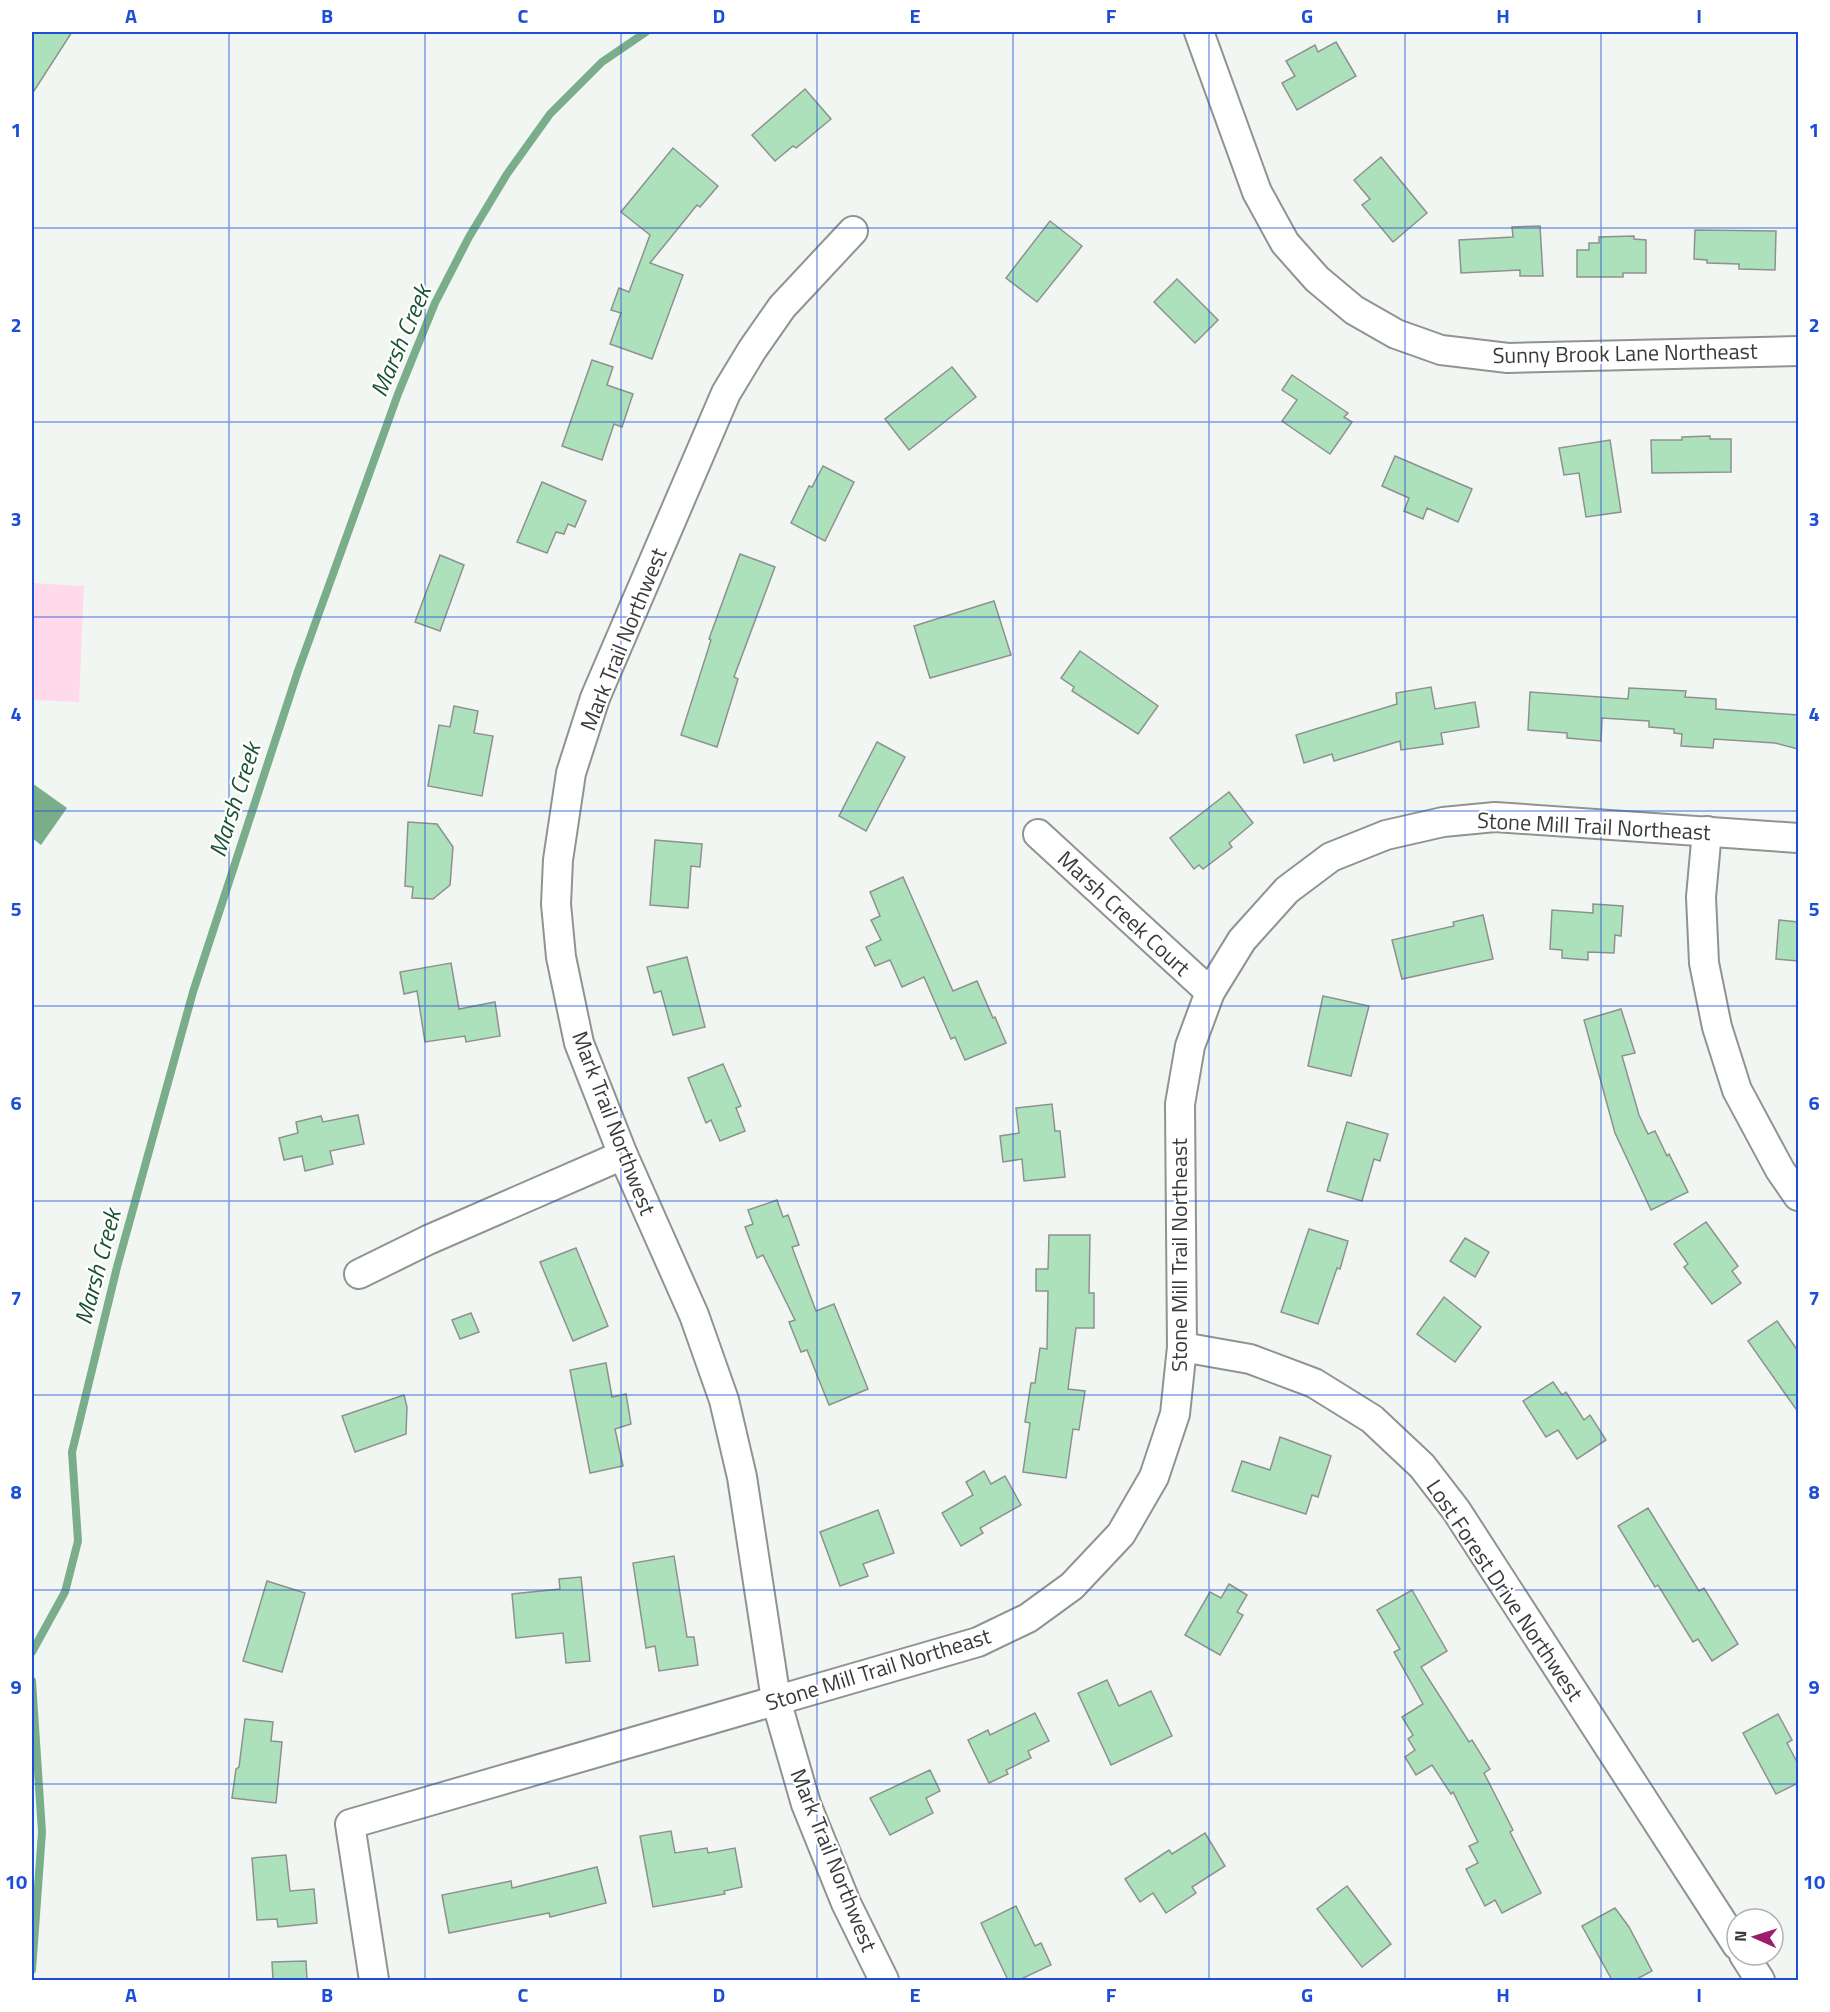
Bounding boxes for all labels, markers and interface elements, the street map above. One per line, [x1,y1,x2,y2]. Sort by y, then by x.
text: A [125,0,137,31]
text: B [321,0,333,31]
text: C [518,0,529,31]
text: D [713,0,725,31]
text: E [909,0,921,31]
text: F [1106,0,1117,31]
text: G [1301,0,1313,31]
text: H [1496,0,1510,31]
text: I [1696,0,1702,31]
text: 1 [10,114,22,145]
text: 1 [1808,114,1820,145]
water label: Marsh Creek [360,276,441,402]
text: 2 [10,309,22,340]
text: 2 [1808,309,1820,340]
street label: Sunny Brook Lane Northeast [1492,334,1758,372]
text: 3 [10,503,22,534]
text: 3 [1808,503,1820,534]
street label: Mark Trail Northwest [571,542,675,736]
text: 4 [10,698,22,729]
text: 4 [1808,698,1820,729]
water label: Marsh Creek [199,735,270,861]
street label: Stone Mill Trail Northeast [1476,803,1712,849]
street label: Marsh Creek Court [1050,842,1198,984]
text: 5 [10,893,22,924]
text: 5 [1808,893,1820,924]
street label: Mark Trail Northwest [563,1026,665,1220]
text: 6 [10,1087,22,1118]
text: 6 [1808,1087,1820,1118]
street label: Stone Mill Trail Northeast [1162,1138,1196,1372]
water label: Marsh Creek [64,1202,131,1328]
text: 7 [10,1282,22,1313]
text: 7 [1808,1282,1820,1313]
street label: Lost Forest Drive Northwest [1418,1472,1592,1708]
text: 8 [10,1476,22,1507]
text: 8 [1808,1476,1820,1507]
street label: Stone Mill Trail Northeast [761,1618,995,1719]
text: 9 [10,1671,22,1702]
text: 9 [1808,1671,1820,1702]
street label: Mark Trail Northwest [782,1763,886,1957]
text: 10 [5,1866,27,1897]
text: 10 [1803,1866,1825,1897]
north arrow [1725,1907,1785,1967]
text: N [1728,1930,1752,1942]
text: A [125,1979,137,2010]
text: B [321,1979,333,2010]
text: C [518,1979,529,2010]
text: D [713,1979,725,2010]
text: E [909,1979,921,2010]
text: F [1106,1979,1117,2010]
text: G [1301,1979,1313,2010]
text: H [1496,1979,1510,2010]
text: I [1696,1979,1702,2010]

